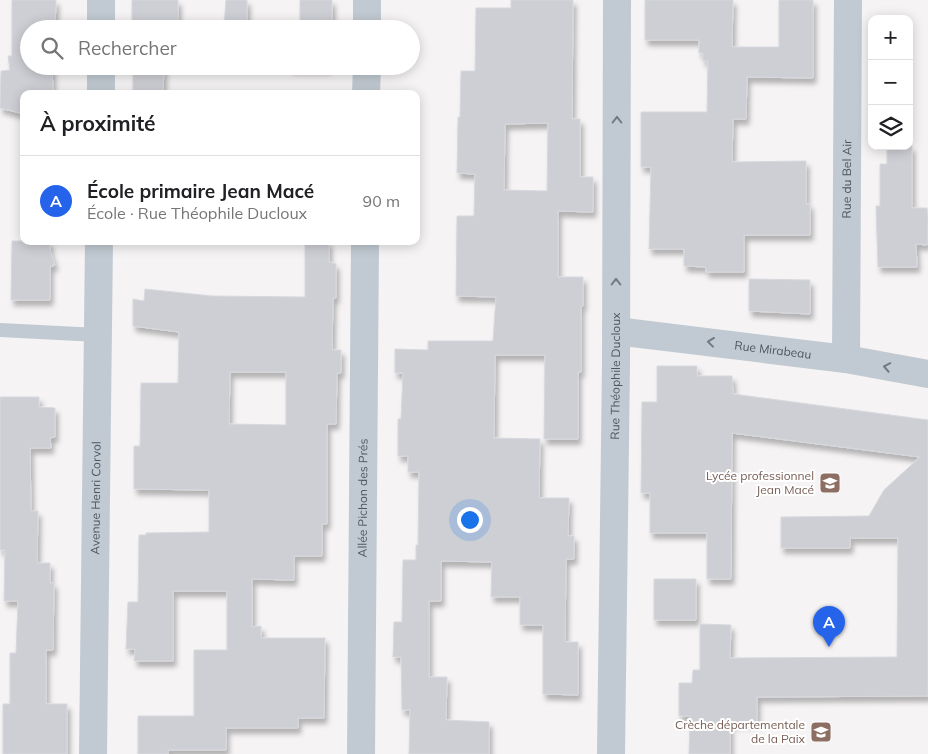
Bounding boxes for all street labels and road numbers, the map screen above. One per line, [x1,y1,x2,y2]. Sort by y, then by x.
street label: Rue du Bel Air [839,139,854,219]
street label: Rue Théophile Ducloux [607,312,623,440]
street label: Rue Mirabeau [734,337,812,362]
street label: Allée Pichon des Prés [355,439,370,557]
street label: Avenue Henri Corvol [87,441,104,555]

